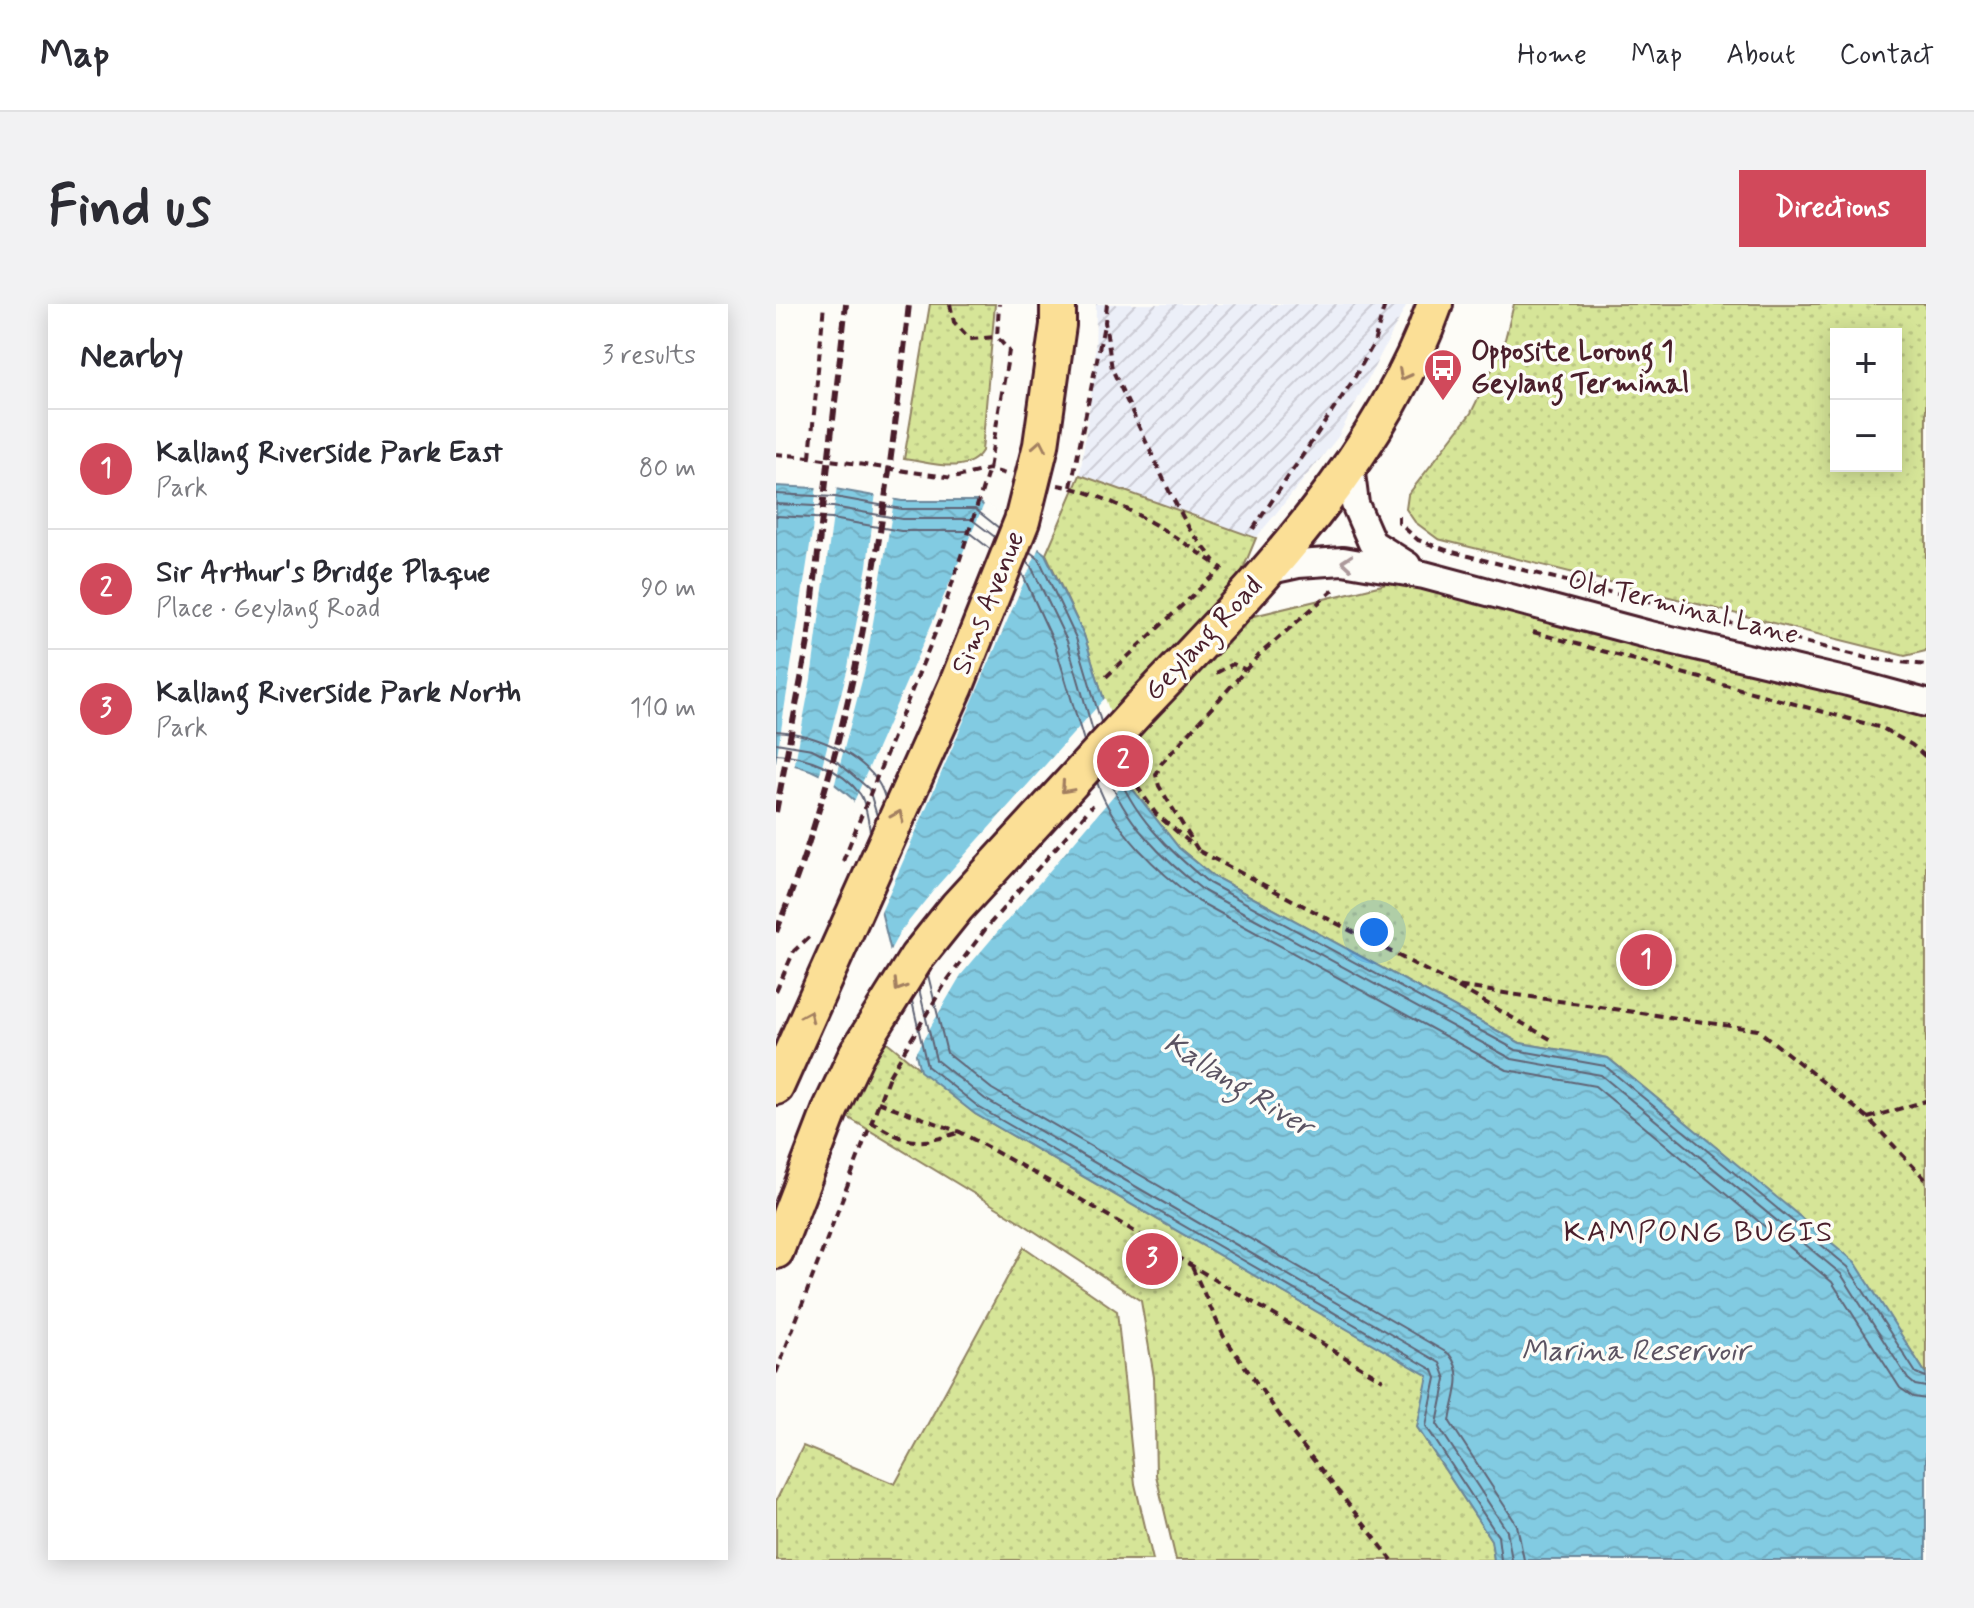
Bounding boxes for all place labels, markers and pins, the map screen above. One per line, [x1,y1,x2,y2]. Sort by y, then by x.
place label: Opposite Lorong 1 Geylang Terminal [1471,334,1689,406]
bus stop icon: Opposite Lorong 1 Geylang Terminal [1422,347,1464,402]
pin: 2 [1097,731,1149,791]
pin: 1 [1620,930,1672,990]
pin: 3 [1126,1229,1178,1289]

